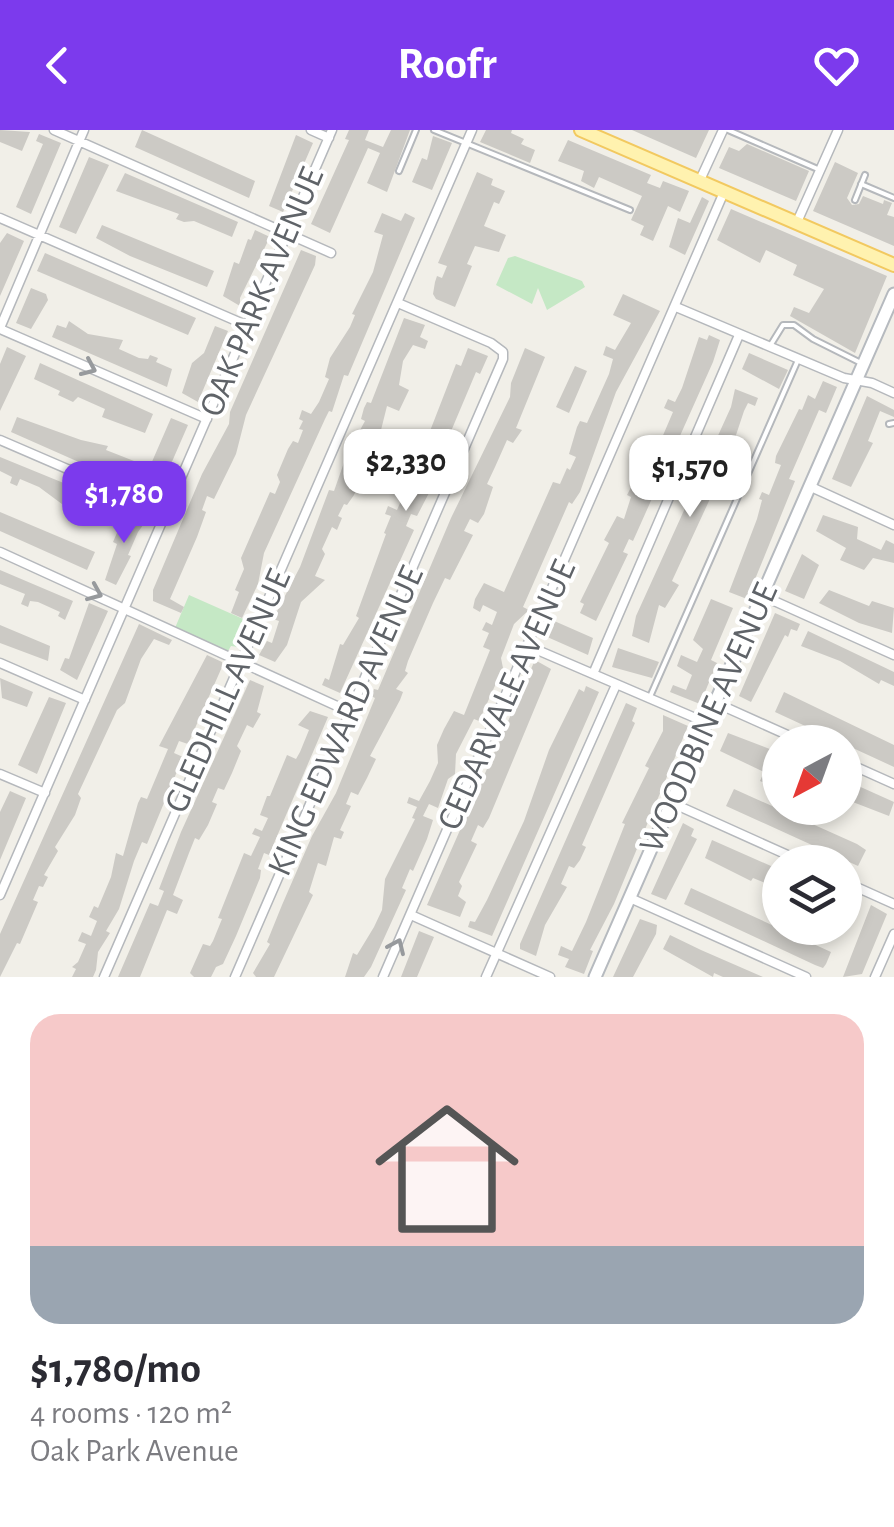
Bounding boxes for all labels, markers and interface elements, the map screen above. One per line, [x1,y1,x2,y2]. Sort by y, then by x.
icon: back [30,38,85,93]
icon: heart [809,38,864,93]
text: Roofr [397,42,497,87]
street label: OAK PARK AVENUE [194,162,330,422]
one-way arrow [79,356,97,376]
pin: $2,330 [325,429,487,514]
pin: $1,570 [609,435,771,520]
text: $2,330 [365,445,447,477]
text: $1,570 [651,451,729,483]
pin: $1,780 [43,461,205,546]
text: $1,780 [84,477,164,509]
street label: CEDARVALE AVENUE [432,555,582,835]
street label: KING EDWARD AVENUE [262,561,430,881]
street label: GLEDHILL AVENUE [159,564,297,818]
street label: WOODBINE AVENUE [634,578,784,858]
one-way arrow [85,581,103,601]
north arrow [762,725,862,825]
map controls [762,725,862,945]
button: layers [762,845,862,945]
one-way arrow [385,938,405,956]
icon: home [357,1079,537,1259]
text: $1,780/mo [30,1348,201,1390]
text: 4 rooms · 120 m² [30,1397,232,1429]
text: Oak Park Avenue [30,1435,239,1467]

